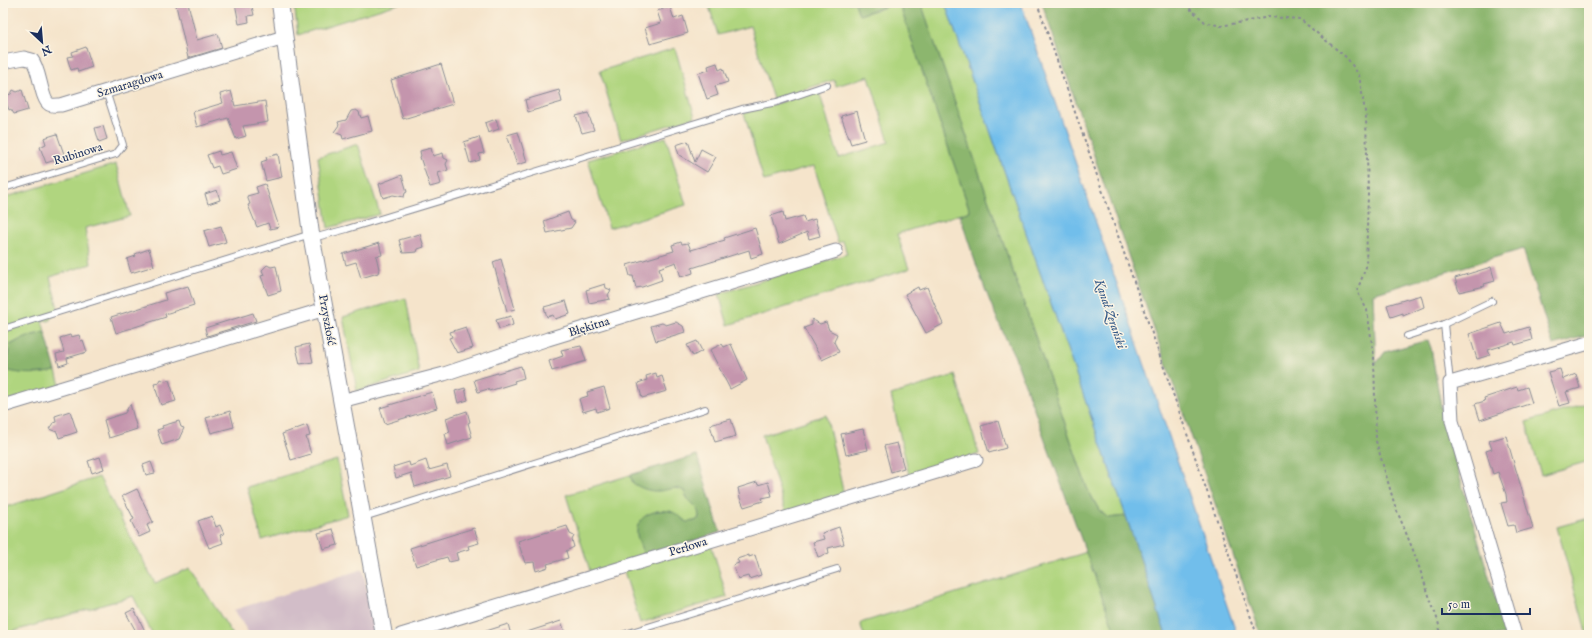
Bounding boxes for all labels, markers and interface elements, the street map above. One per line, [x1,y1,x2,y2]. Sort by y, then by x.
north arrow [22,22,62,62]
text: N [38,41,54,59]
street label: Szmaragdowa [95,67,165,101]
street label: Rubinowa [52,139,105,169]
water label: Kanał Żerański [1089,276,1130,353]
street label: Przyszłość [315,293,339,347]
street label: Błękitna [567,313,612,340]
street label: Perłowa [667,534,710,560]
scale bar [1442,590,1530,616]
text: 50 m [1448,597,1470,612]

